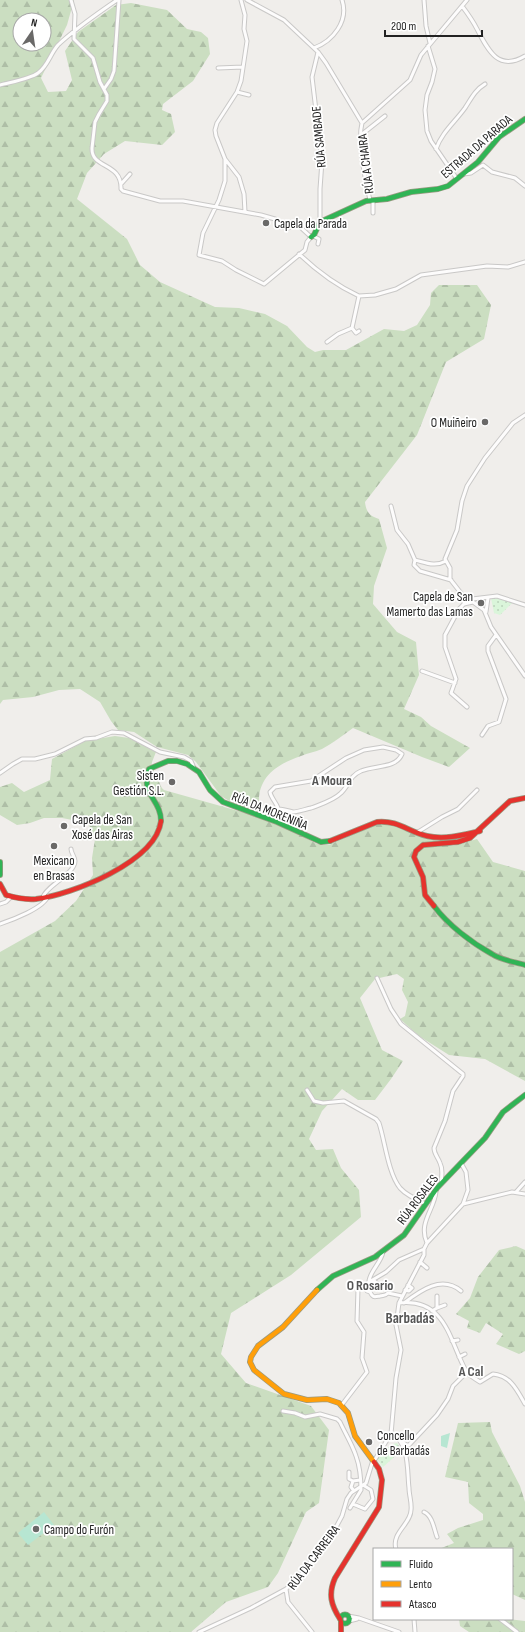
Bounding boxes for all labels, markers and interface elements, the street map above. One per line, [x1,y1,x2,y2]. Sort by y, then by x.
north arrow [12,12,52,52]
scale bar [385,12,482,38]
text: N [30,16,39,30]
text: 200 m [391,19,417,34]
street label: RÚA SAMBADE [308,105,330,168]
street label: ESTRADA DA PARADA [438,111,516,182]
street label: RÚA A CHAIRA [354,133,378,195]
place label: Capela da Parada [274,216,347,232]
marker: Capela da Parada [261,218,271,228]
place label: O Muiñeiro [431,415,477,431]
marker: O Muiñeiro [480,417,490,427]
place label: Capela de San Mamerto das Lamas [386,589,473,620]
marker: Capela de San Mamerto das Lamas [476,598,486,608]
place label: Sisten Gestión S.L. [113,768,164,799]
district label: A Moura [311,772,352,789]
marker: Sisten Gestión S.L. [167,777,177,787]
street label: RÚA DA MORENIÑA [229,788,310,834]
place label: Capela de San Xosé das Airas [71,812,133,843]
marker: Capela de San Xosé das Airas [59,821,69,831]
marker: Mexicano en Brasas [49,841,59,851]
place label: Mexicano en Brasas [33,853,75,884]
street label: RÚA ROSALES [394,1171,442,1228]
district label: O Rosario [347,1277,393,1294]
district label: Barbadás [385,1309,435,1328]
district label: A Cal [458,1363,483,1380]
place label: Concello de Barbadás [377,1428,430,1459]
marker: Concello de Barbadás [364,1437,374,1447]
place label: Campo do Furón [44,1522,114,1538]
street label: RÚA DA CARREIRA [284,1522,344,1593]
marker: Campo do Furón [31,1524,41,1534]
legend [373,1548,513,1620]
text: Fluido [409,1557,433,1572]
text: Lento [409,1577,432,1592]
text: Atasco [408,1597,436,1612]

